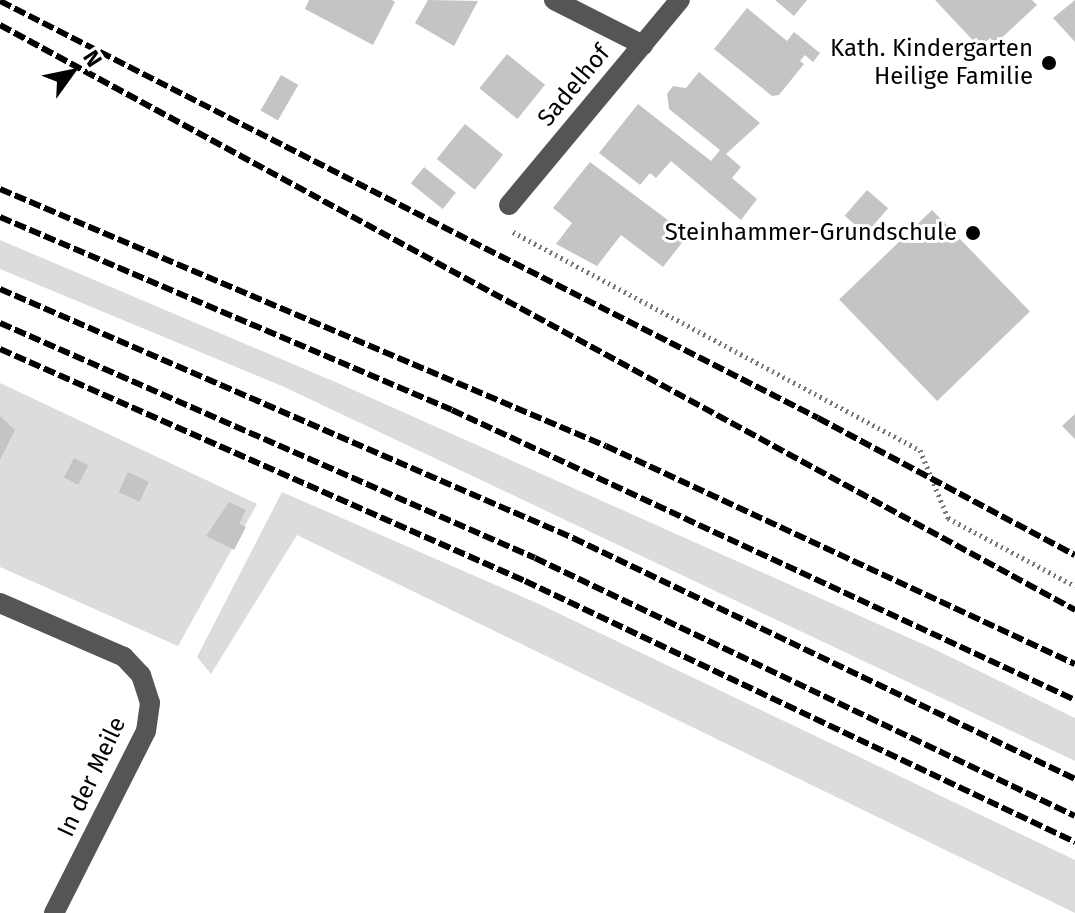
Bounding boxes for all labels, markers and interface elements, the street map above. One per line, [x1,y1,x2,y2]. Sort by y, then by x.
north arrow [32,32,112,112]
place label: Kath. Kindergarten Heilige Familie [830,35,1033,91]
street label: Sadelhof [532,40,616,132]
text: N [77,45,108,72]
marker: Kath. Kindergarten Heilige Familie [1040,54,1058,72]
place label: Steinhammer-Grundschule [665,219,957,247]
marker: Steinhammer-Grundschule [964,224,982,242]
street label: In der Meile [52,712,132,842]

